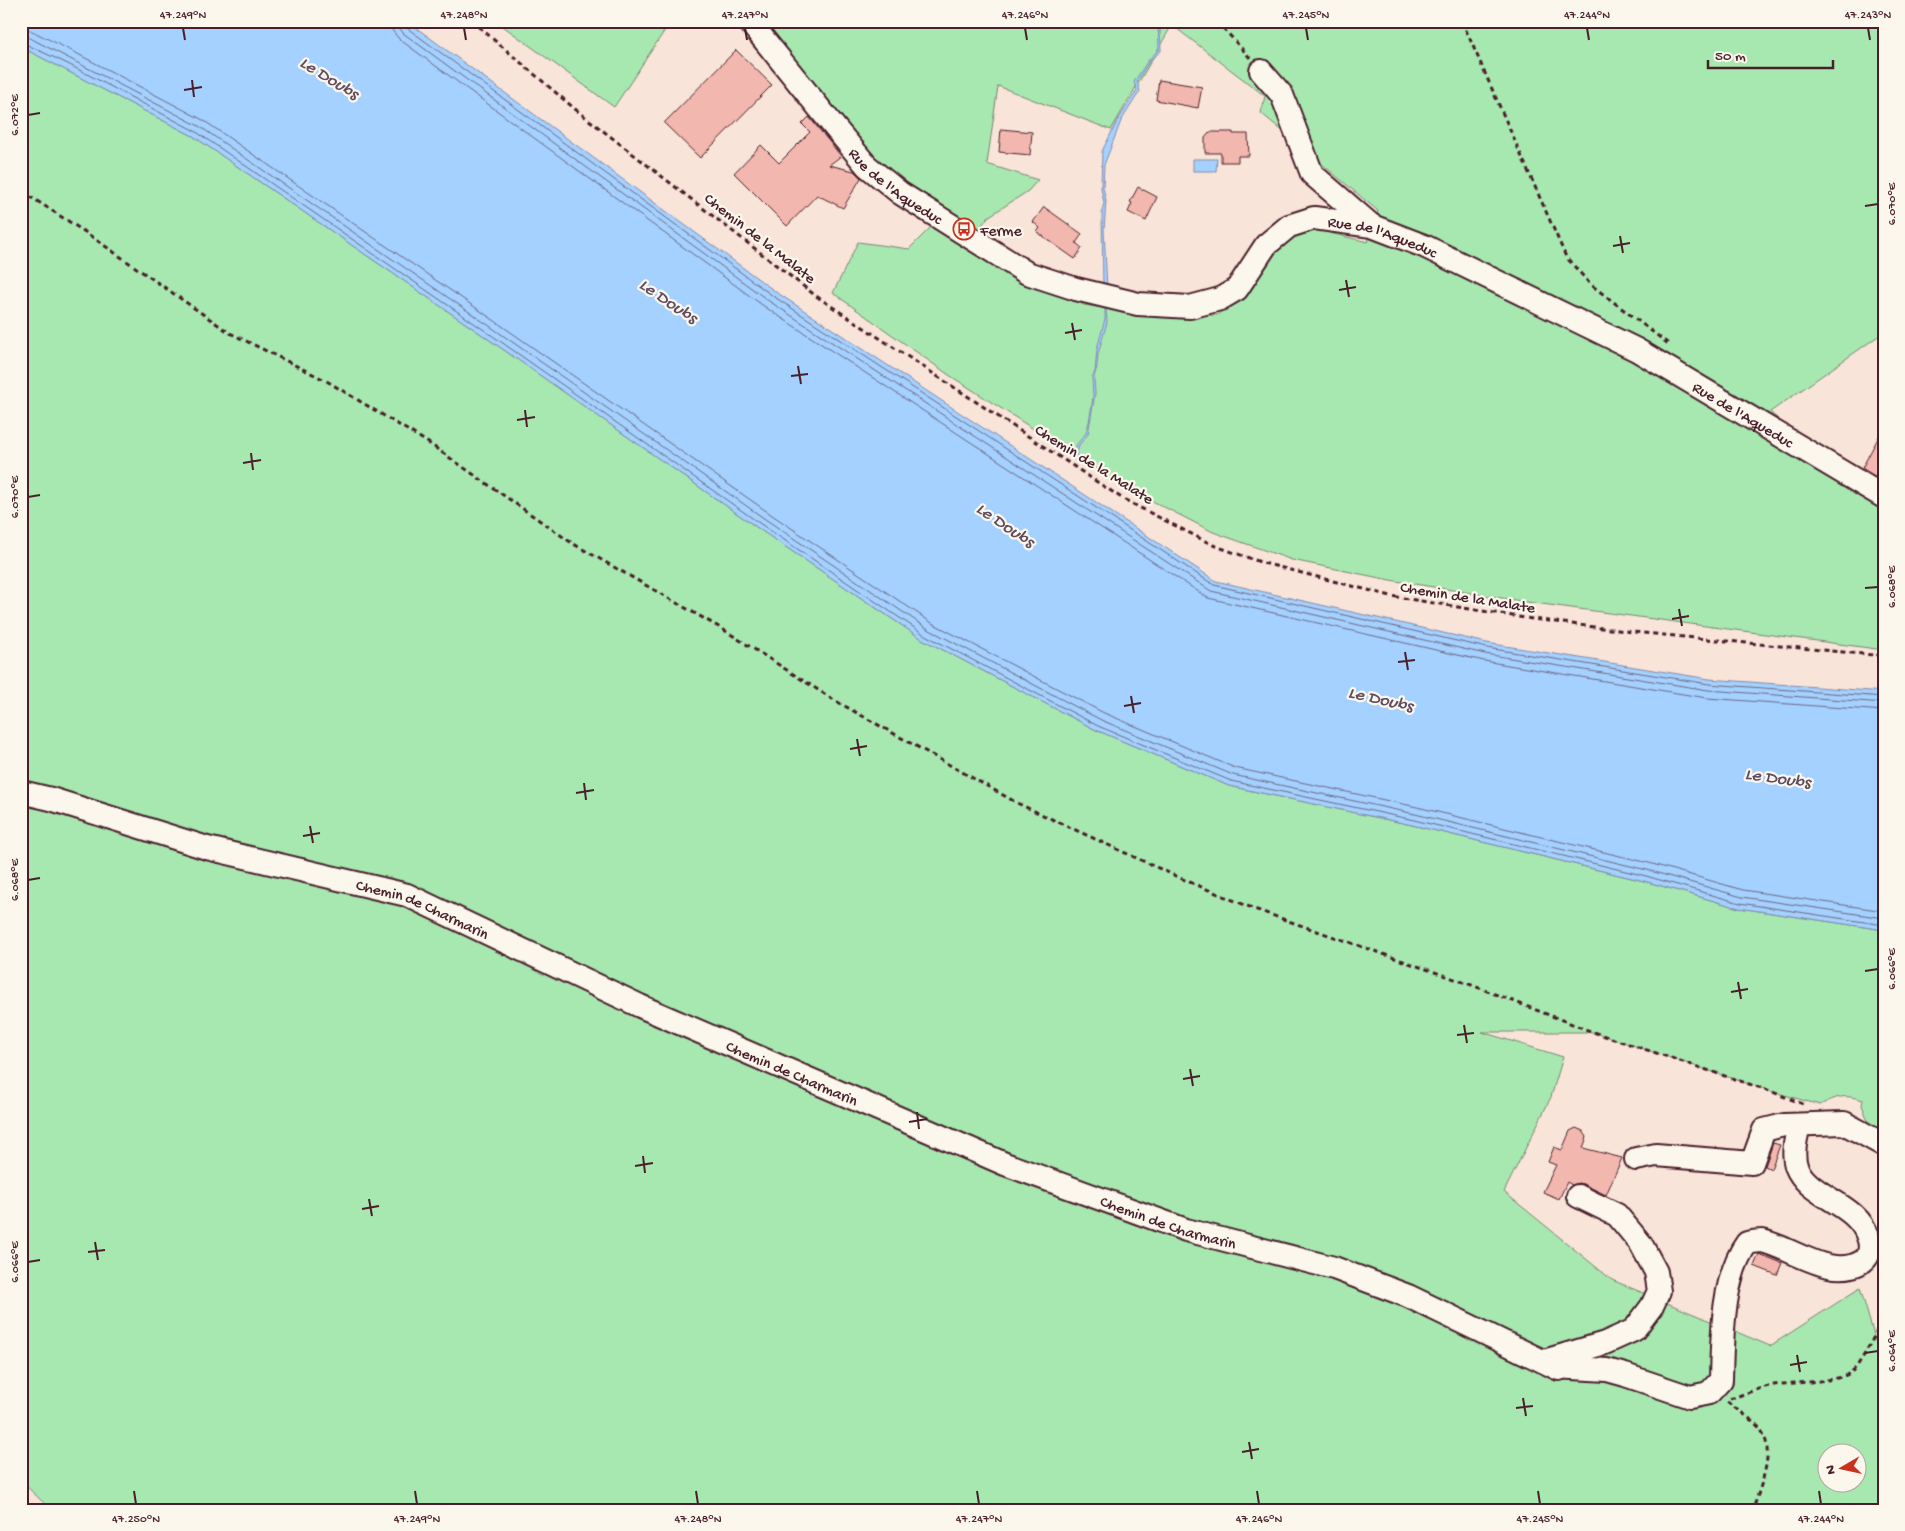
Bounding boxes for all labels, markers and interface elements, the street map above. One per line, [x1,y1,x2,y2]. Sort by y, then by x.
text: 47.249°N [160,9,206,23]
text: 47.248°N [440,9,488,23]
text: 47.247°N [722,9,769,23]
text: 47.246°N [1002,9,1048,23]
text: 47.245°N [1283,9,1330,23]
text: 47.244°N [1564,9,1610,23]
text: 47.243°N [1845,9,1892,23]
scale bar [1708,38,1832,70]
text: 50 m [1715,48,1746,66]
water label: Le Doubs [295,53,364,107]
text: 6.072°E [9,94,23,136]
street label: Rue de l'Aqueduc [843,145,946,231]
text: 6.070°E [1886,182,1900,225]
street label: Chemin de la Malate [699,190,819,290]
street label: Rue de l'Aqueduc [1326,214,1440,264]
bus stop icon: Ferme [952,217,976,241]
place label: Ferme [979,223,1022,242]
water label: Le Doubs [634,275,703,330]
street label: Rue de l'Aqueduc [1688,379,1796,454]
street label: Chemin de la Malate [1030,422,1157,511]
text: 6.070°E [9,475,23,518]
water label: Le Doubs [971,499,1040,554]
text: 6.068°E [1886,565,1900,608]
street label: Chemin de la Malate [1399,579,1537,620]
water label: Le Doubs [1346,683,1417,719]
water label: Le Doubs [1744,764,1814,795]
text: 6.068°E [9,858,23,901]
street label: Chemin de Charmarin [354,877,491,946]
text: 6.066°E [1886,948,1900,990]
street label: Chemin de Charmarin [722,1038,860,1112]
street label: Chemin de Charmarin [1097,1193,1238,1256]
text: 6.066°E [9,1241,23,1283]
text: 6.064°E [1886,1330,1900,1372]
north arrow [1818,1444,1868,1494]
text: N [1823,1464,1841,1475]
text: 47.250°N [112,1513,160,1527]
text: 47.249°N [394,1513,440,1527]
text: 47.248°N [674,1513,722,1527]
text: 47.247°N [956,1513,1003,1527]
text: 47.246°N [1236,1513,1282,1527]
text: 47.245°N [1517,1513,1564,1527]
text: 47.244°N [1798,1513,1844,1527]

